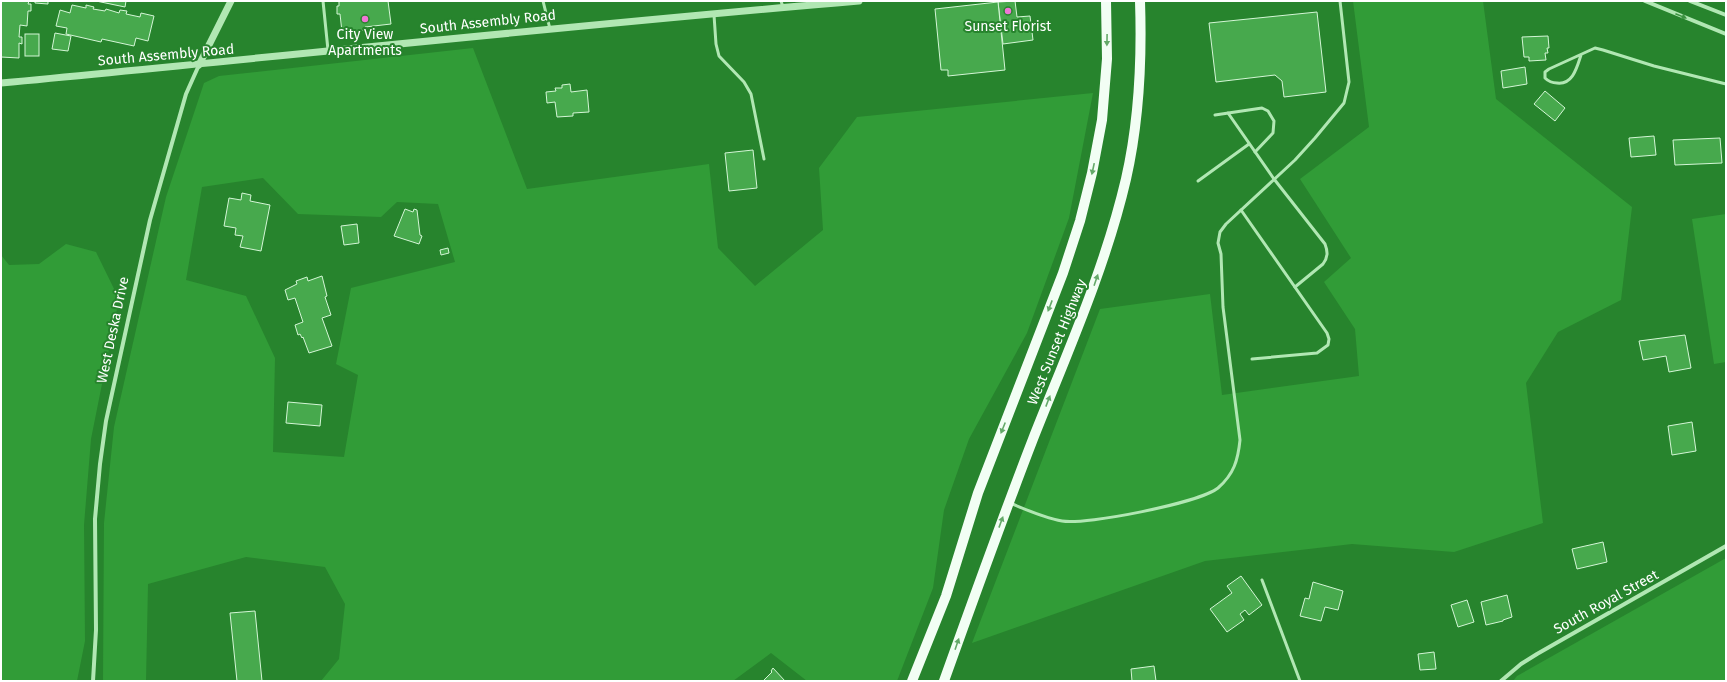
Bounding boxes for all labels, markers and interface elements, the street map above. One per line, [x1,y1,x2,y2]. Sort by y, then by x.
street label: South Assembly Road [419,6,557,38]
marker: Sunset Florist [1003,6,1013,16]
one-way arrow [1675,13,1687,19]
marker: City View Apartments [360,14,370,24]
place label: Sunset Florist [965,18,1052,35]
place label: City View Apartments [328,26,402,59]
one-way arrow [1104,34,1110,47]
street label: South Assembly Road [97,41,235,69]
one-way arrow [1090,163,1096,175]
one-way arrow [1093,274,1099,286]
street label: West Deska Drive [93,275,133,385]
street label: West Sunset Highway [1024,276,1090,407]
one-way arrow [1047,301,1053,313]
one-way arrow [1046,394,1052,406]
one-way arrow [1000,422,1006,434]
one-way arrow [999,515,1005,527]
street label: South Royal Street [1551,566,1662,638]
one-way arrow [954,638,960,650]

